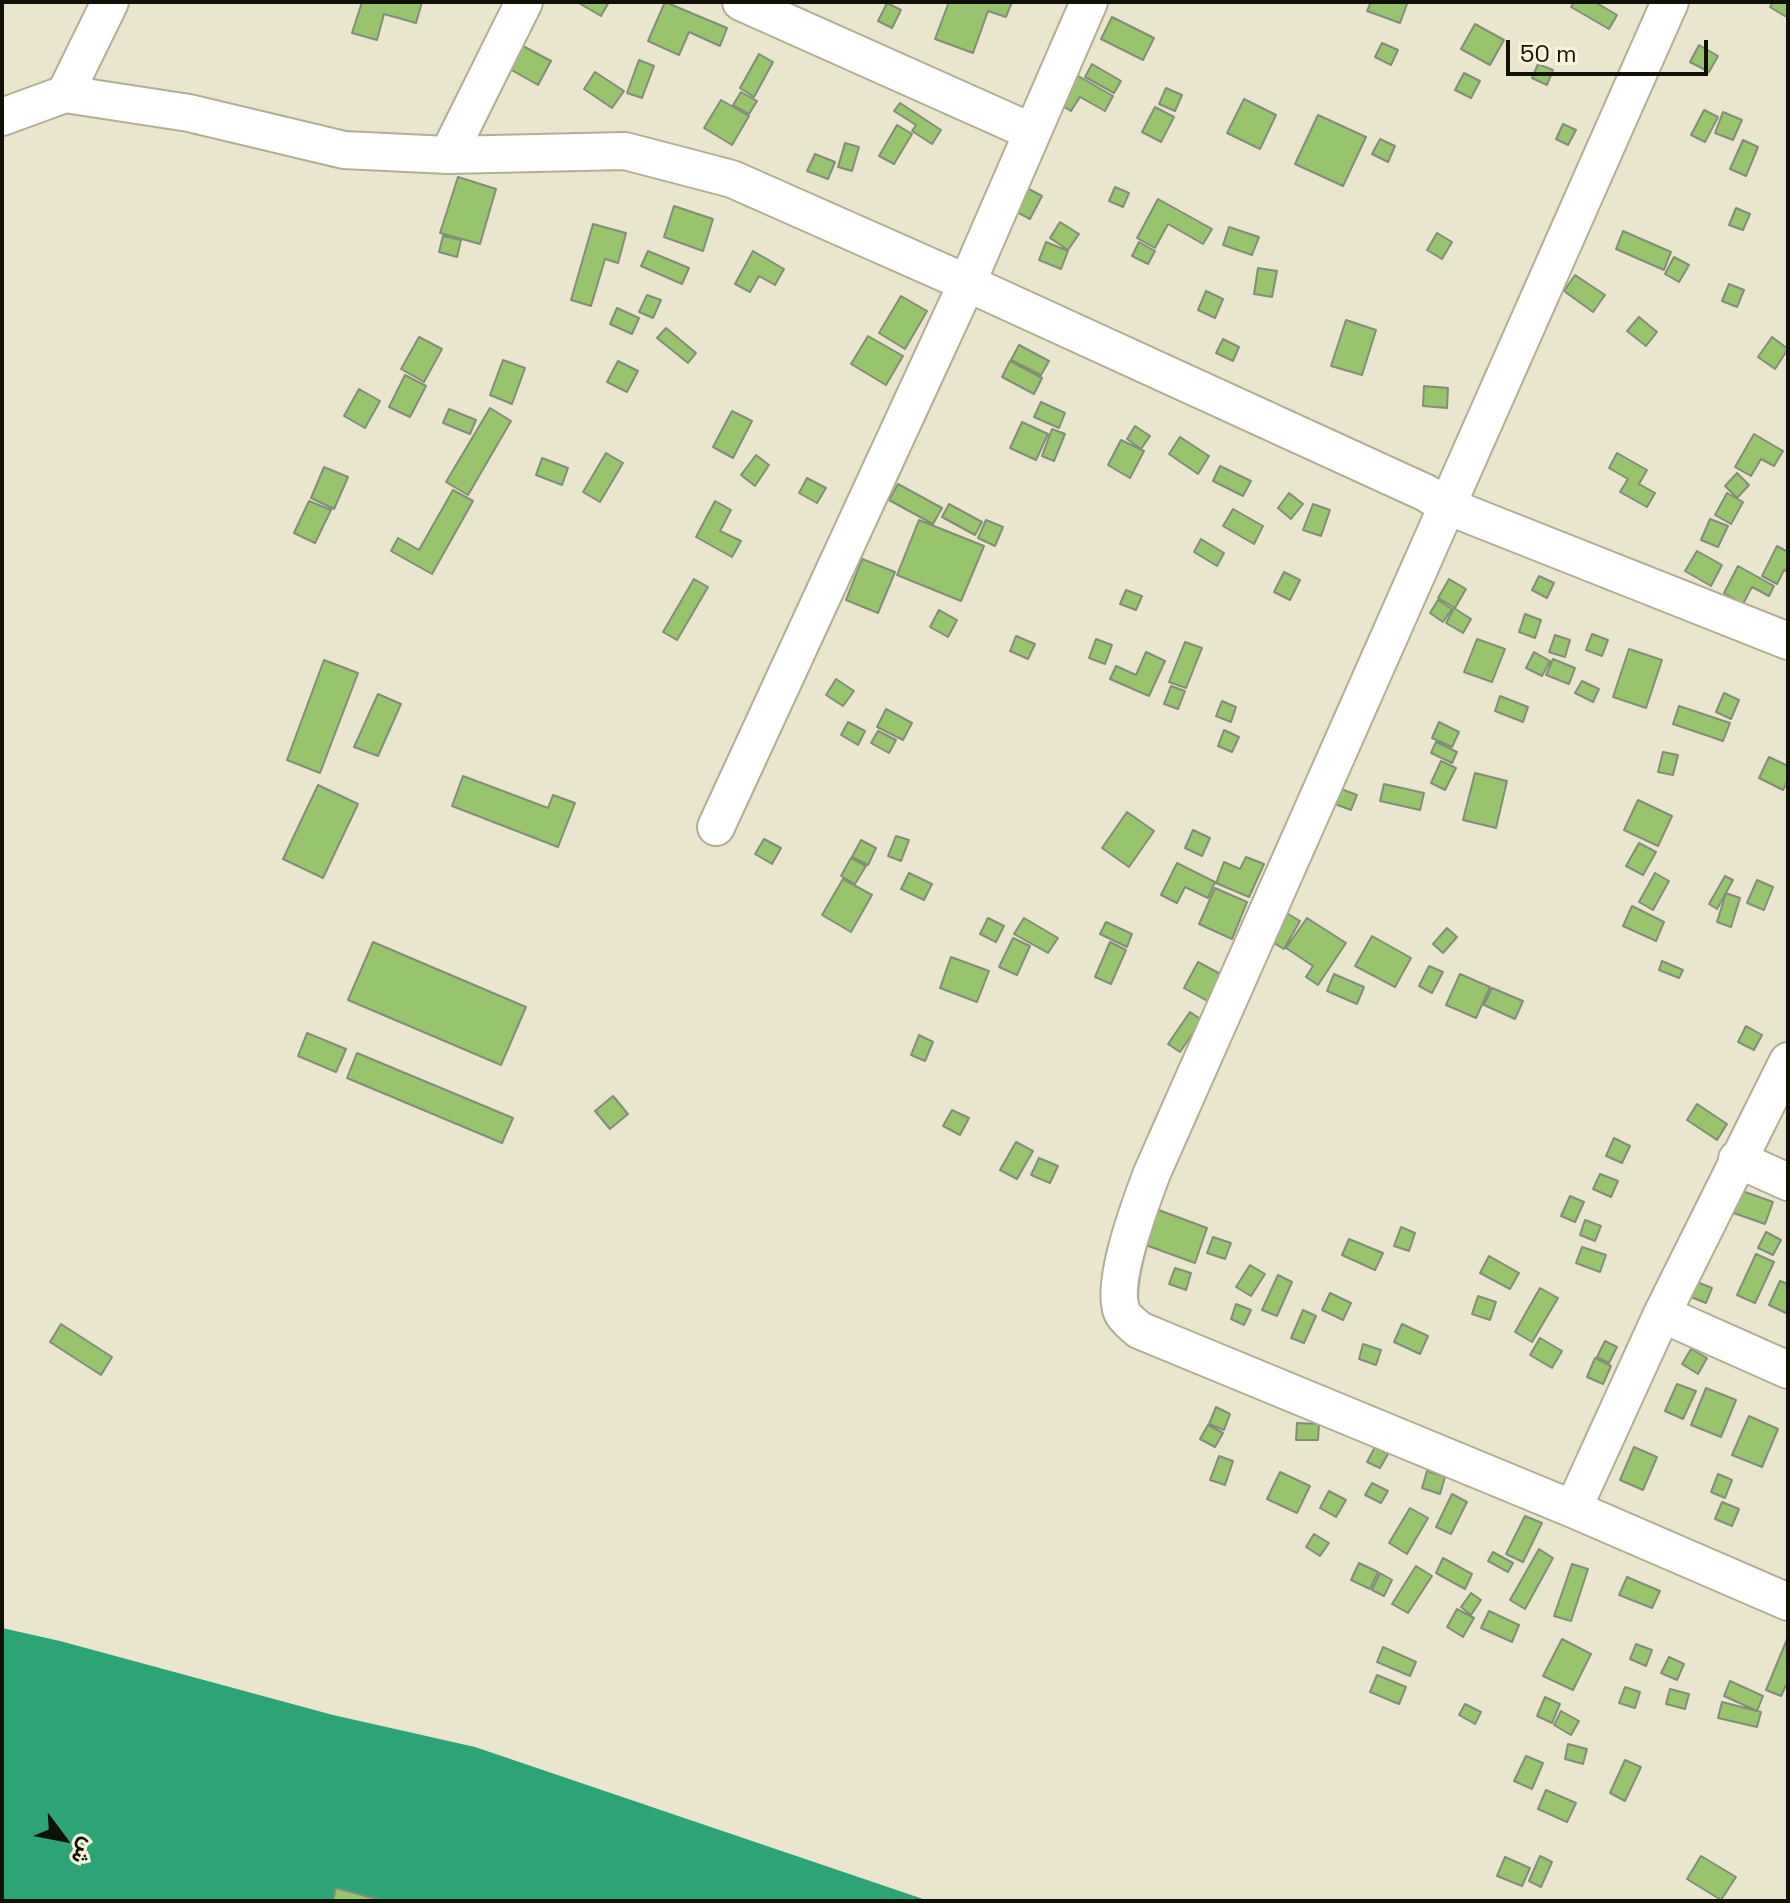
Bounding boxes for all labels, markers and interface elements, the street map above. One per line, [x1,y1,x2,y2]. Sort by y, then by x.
scale bar [1510,24,1712,74]
text: 50 m [1520,38,1577,69]
north arrow [24,1799,104,1879]
text: ش [65,1833,103,1870]

